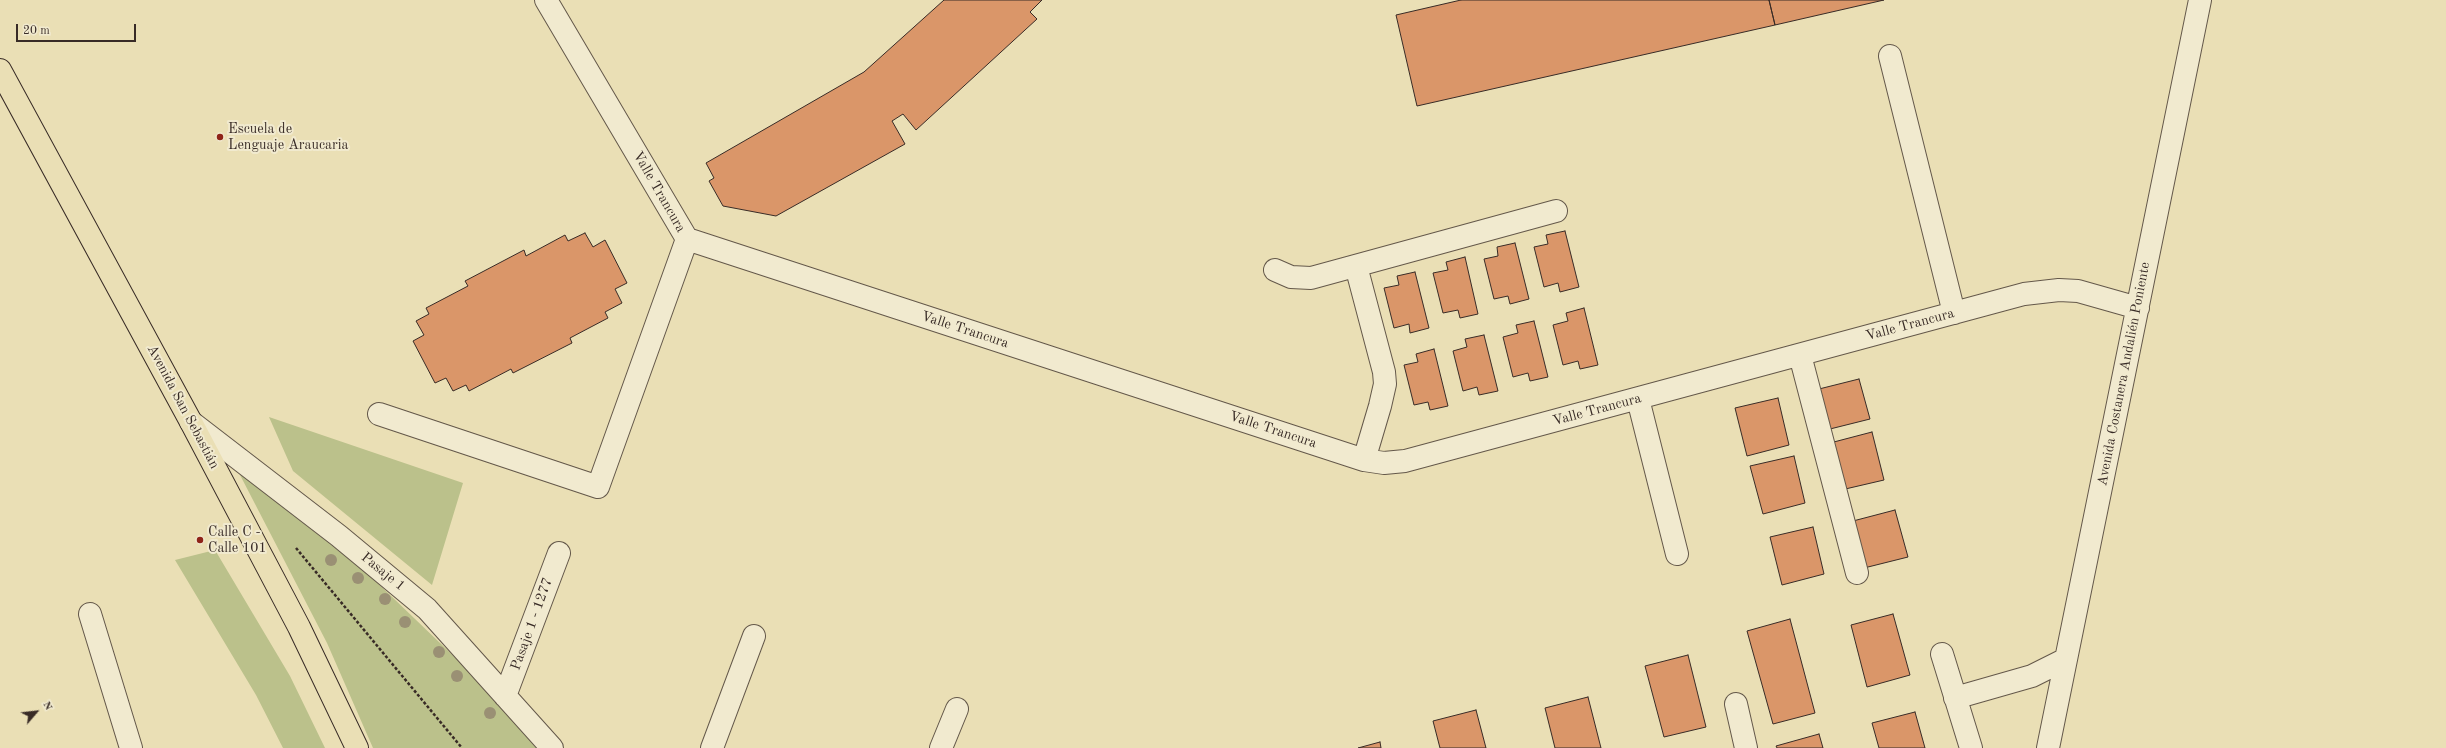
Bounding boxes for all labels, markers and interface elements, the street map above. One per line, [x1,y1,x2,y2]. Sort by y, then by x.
scale bar [18,16,138,42]
text: 20 m [23,25,50,37]
place label: Escuela de Lenguaje Araucaria [228,121,348,154]
marker: Escuela de Lenguaje Araucaria [215,132,225,142]
street label: Valle Trancura [629,148,689,236]
street label: Avenida Costanera Andalién Poniente [2094,261,2154,487]
street label: Valle Trancura [1864,305,1956,345]
street label: Valle Trancura [919,308,1011,352]
street label: Avenida San Sebastián [143,342,223,472]
street label: Valle Trancura [1551,390,1643,430]
street label: Valle Trancura [1227,408,1319,452]
place label: Calle C - Calle 101 [208,524,267,556]
marker: Calle C - Calle 101 [195,535,205,545]
street label: Pasaje 1 [358,549,408,595]
street label: Pasaje 1 - 1277 [507,575,557,673]
north arrow [16,692,56,732]
text: N [40,700,54,712]

